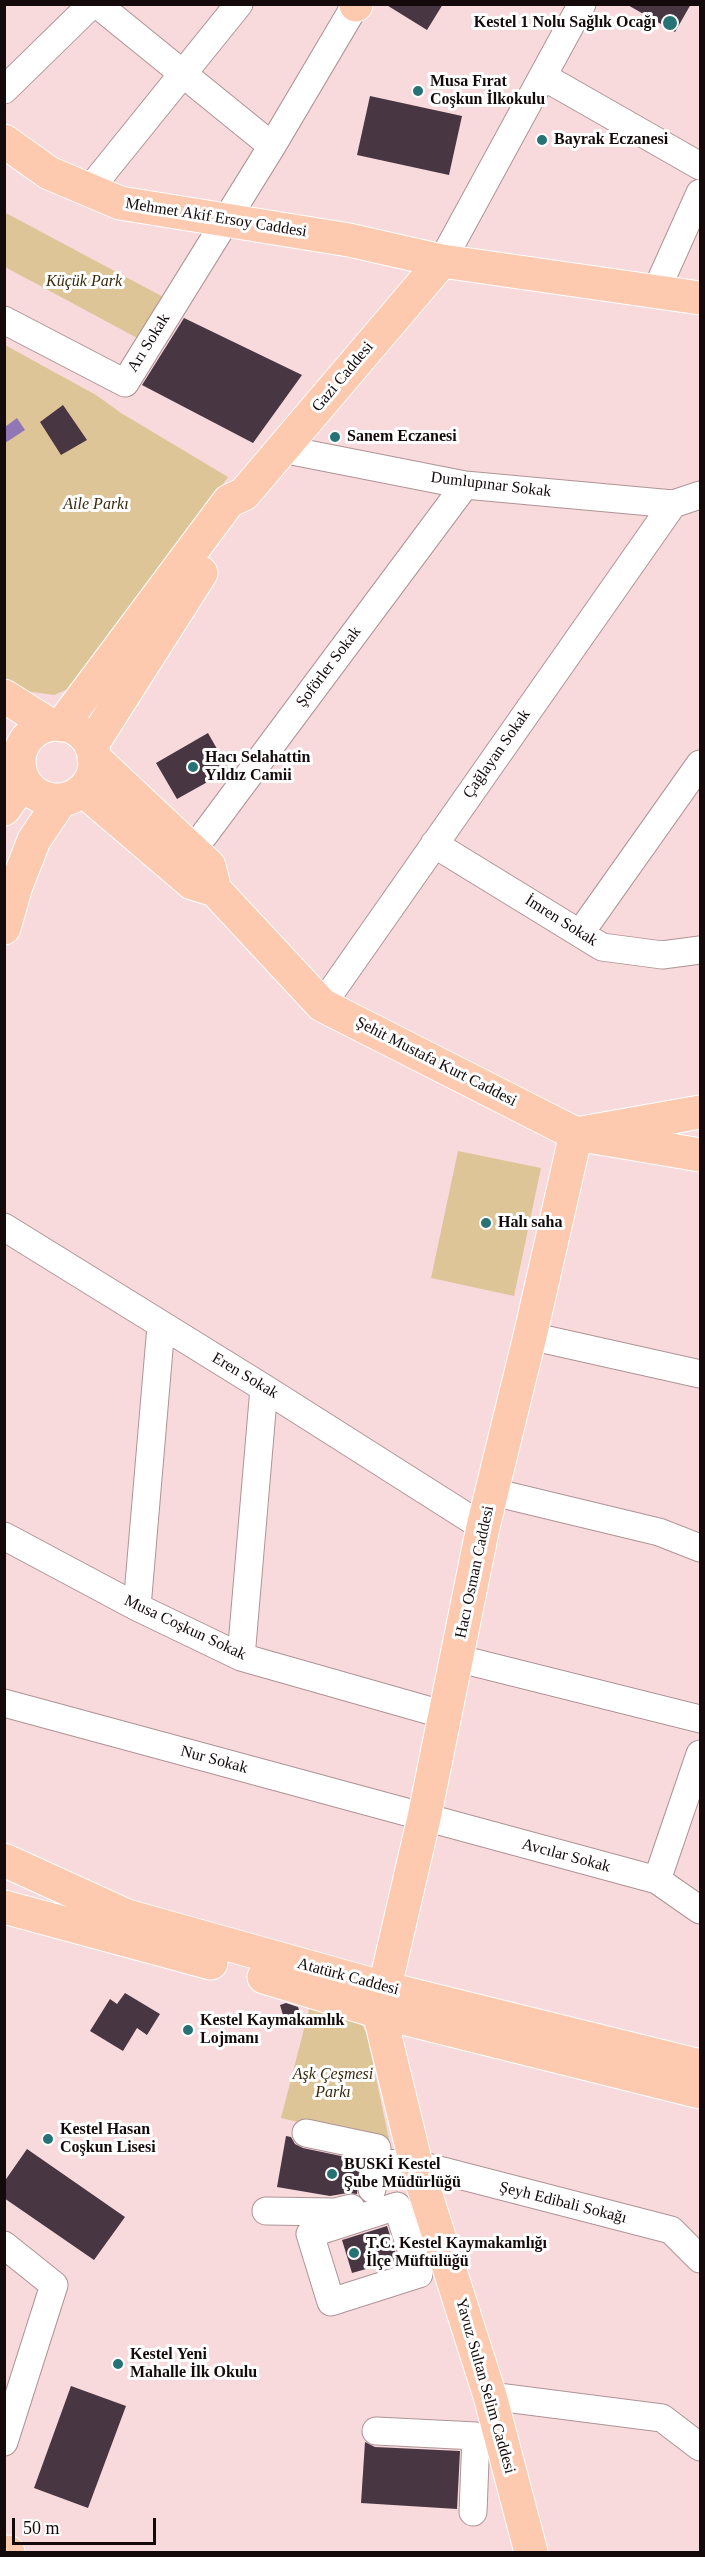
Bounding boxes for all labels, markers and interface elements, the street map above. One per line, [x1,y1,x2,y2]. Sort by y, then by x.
place label: Kestel 1 Nolu Sağlık Ocağı [474,13,656,33]
marker: Kestel 1 Nolu Sağlık Ocağı [661,14,679,32]
place label: Musa Fırat Coşkun İlkokulu [430,72,545,110]
marker: Musa Fırat Coşkun İlkokulu [411,84,425,98]
place label: Bayrak Eczanesi [554,130,668,150]
marker: Bayrak Eczanesi [535,133,549,147]
street label: Mehmet Akif Ersoy Caddesi [124,194,308,242]
park label: Küçük Park [46,272,122,292]
street label: Arı Sokak [124,310,174,376]
street label: Gazi Caddesi [308,338,378,416]
place label: Sanem Eczanesi [347,427,457,447]
marker: Sanem Eczanesi [328,430,342,444]
street label: Dumlupınar Sokak [430,468,552,502]
park label: Aile Parkı [63,495,129,515]
street label: Şoförler Sokak [292,623,366,711]
street label: Çağlayan Sokak [459,706,535,802]
place label: Hacı Selahattin Yıldız Camii [205,748,310,786]
marker: Hacı Selahattin Yıldız Camii [186,760,200,774]
street label: İmren Sokak [521,891,601,951]
street label: Şehit Mustafa Kurt Caddesi [352,1013,520,1111]
place label: Halı saha [498,1213,562,1233]
marker: Halı saha [479,1216,493,1230]
street label: Eren Sokak [208,1349,282,1403]
street label: Hacı Osman Caddesi [452,1504,498,1640]
street label: Musa Coşkun Sokak [121,1591,249,1665]
street label: Nur Sokak [178,1742,250,1778]
street label: Avcılar Sokak [520,1835,612,1877]
street label: Atatürk Caddesi [295,1954,401,2000]
place label: Kestel Kaymakamlık Lojmanı [200,2011,344,2049]
marker: Kestel Kaymakamlık Lojmanı [181,2023,195,2037]
park label: Aşk Çeşmesi Parkı [293,2065,373,2103]
place label: Kestel Hasan Coşkun Lisesi [60,2120,156,2158]
marker: Kestel Hasan Coşkun Lisesi [41,2132,55,2146]
place label: BUSKİ Kestel Şube Müdürlüğü [344,2155,461,2193]
marker: BUSKİ Kestel Şube Müdürlüğü [325,2167,339,2181]
street label: Şeyh Edibali Sokağı [497,2178,629,2228]
place label: T.C. Kestel Kaymakamlığı İlçe Müftülüğü [366,2234,547,2272]
marker: T.C. Kestel Kaymakamlığı İlçe Müftülüğü [347,2246,361,2260]
street label: Yavuz Sultan Selim Caddesi [451,2296,519,2476]
place label: Kestel Yeni Mahalle İlk Okulu [130,2345,257,2383]
marker: Kestel Yeni Mahalle İlk Okulu [111,2357,125,2371]
scale bar [15,2506,159,2544]
text: 50 m [23,2518,60,2538]

